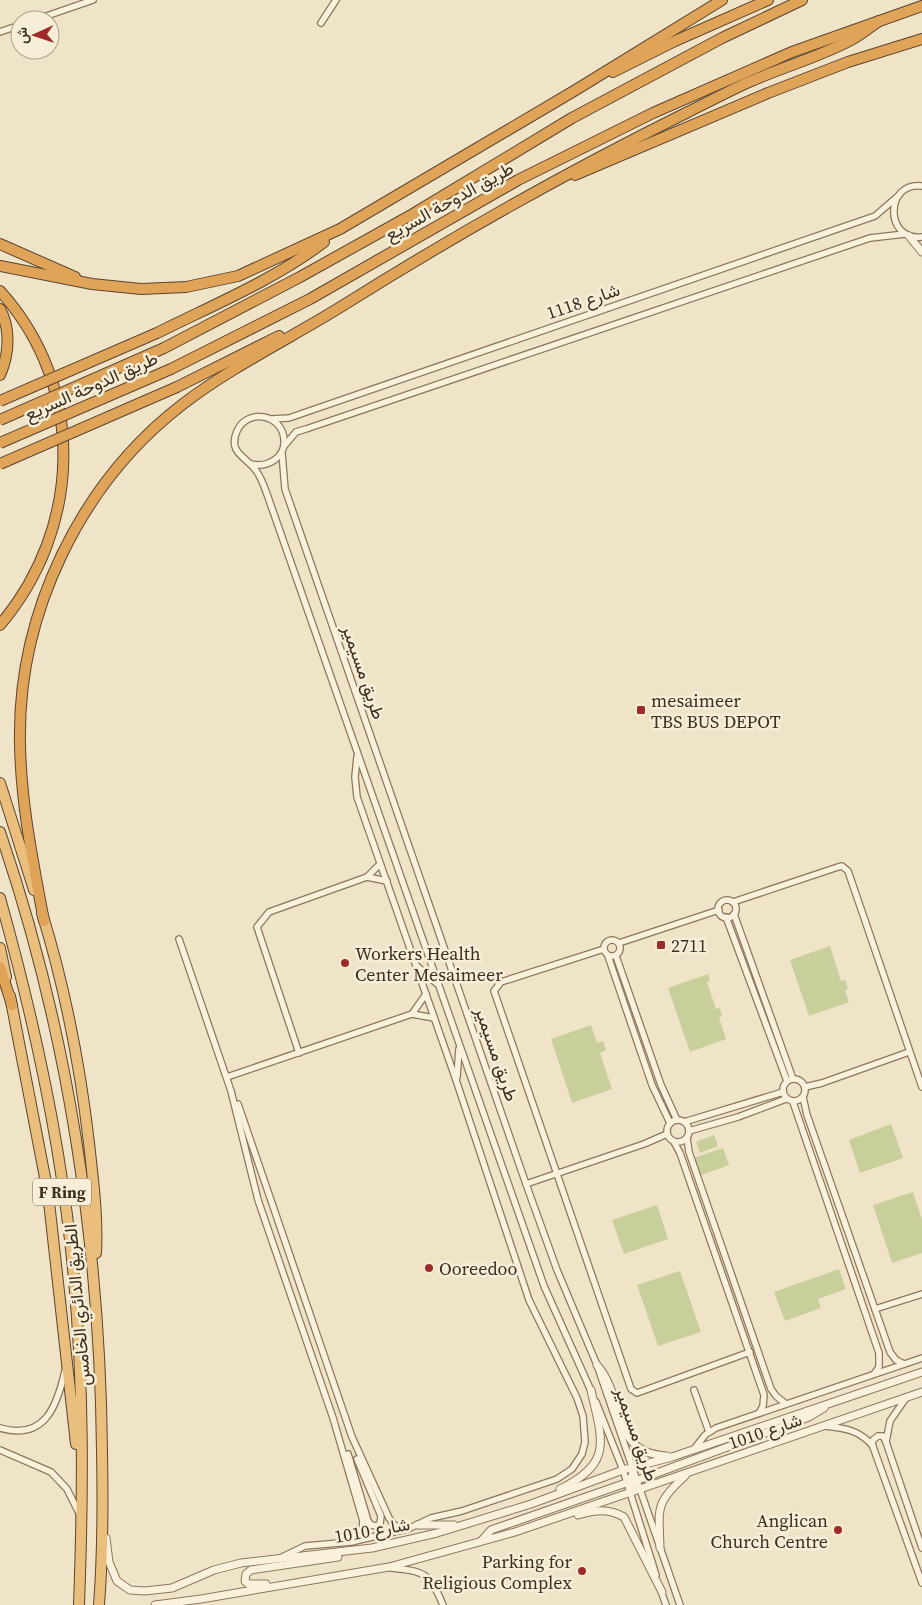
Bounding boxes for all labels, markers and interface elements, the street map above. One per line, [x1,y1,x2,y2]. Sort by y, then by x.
north arrow [10,10,60,60]
text: ش [12,27,32,45]
street label: طريق الدوحة السريع [380,155,518,247]
street label: شارع 1118 [543,277,623,325]
street label: طريق الدوحة السريع [20,345,162,427]
street label: طريق مسيمير [336,621,392,722]
place label: mesaimeer TBS BUS DEPOT [651,688,781,734]
marker: mesaimeer TBS BUS DEPOT [635,704,647,716]
place label: 2711 [671,933,707,958]
marker: 2711 [655,939,667,951]
place label: Workers Health Center Mesaimeer [355,941,503,987]
marker: Workers Health Center Mesaimeer [339,957,351,969]
street label: طريق مسيمير [469,1003,525,1104]
road number: F Ring [33,1178,91,1206]
street label: الطريق الدائري الخامس [57,1223,100,1387]
place label: Ooreedoo [439,1256,517,1281]
marker: Ooreedoo [423,1262,435,1274]
street label: طريق مسيمير [609,1383,665,1484]
street label: شارع 1010 [725,1407,805,1455]
place label: Anglican Church Centre [711,1508,828,1554]
street label: شارع 1010 [332,1511,412,1549]
marker: Anglican Church Centre [832,1524,844,1536]
place label: Parking for Religious Complex [422,1549,573,1595]
marker: Parking for Religious Complex [576,1565,588,1577]

